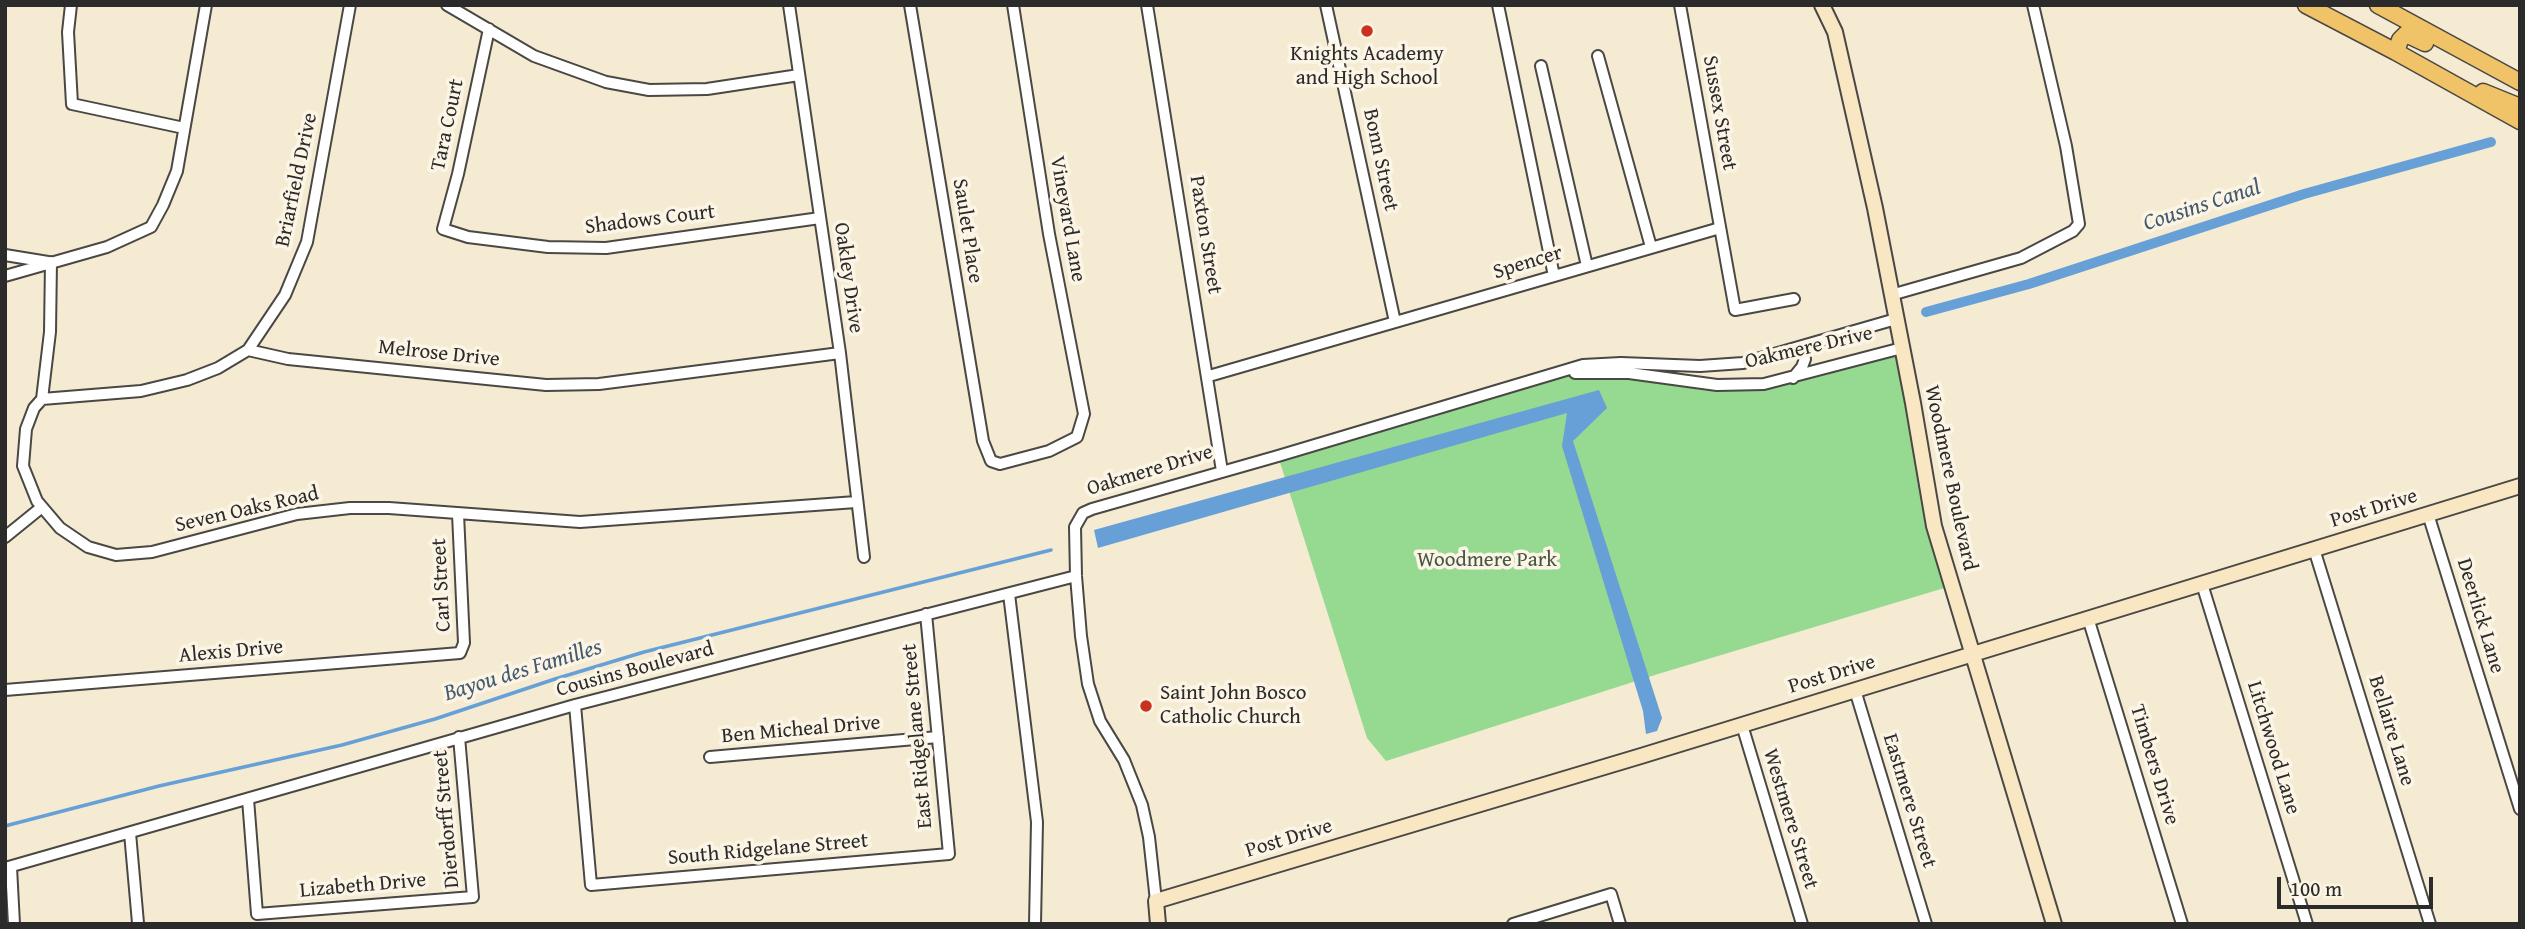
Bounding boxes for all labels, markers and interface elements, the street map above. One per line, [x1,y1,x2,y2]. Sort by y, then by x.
marker: Knights Academy and High School [1359,23,1375,39]
place label: Knights Academy and High School [1290,42,1444,92]
street label: Sussex Street [1696,54,1742,172]
street label: Tara Court [426,77,470,173]
street label: Bonn Street [1357,107,1403,213]
street label: Briarfield Drive [270,111,324,249]
street label: Vineyard Lane [1044,154,1090,284]
street label: Paxton Street [1183,174,1227,296]
water label: Cousins Canal [2140,174,2264,238]
street label: Saulet Place [946,177,988,285]
street label: Shadows Court [583,200,717,240]
street label: Oakley Drive [828,221,868,335]
street label: Spencer [1490,241,1566,285]
street label: Oakmere Drive [1743,321,1875,375]
street label: Melrose Drive [377,335,501,373]
street label: Woodmere Boulevard [1918,383,1982,573]
street label: Oakmere Drive [1084,440,1216,502]
street label: Seven Oaks Road [173,481,321,539]
street label: Post Drive [2328,484,2420,534]
street label: Carl Street [427,538,457,632]
park label: Woodmere Park [1417,548,1557,574]
street label: Deerlick Lane [2451,555,2509,677]
water label: Bayou des Familles [441,634,605,708]
street label: Alexis Drive [178,635,284,669]
street label: Cousins Boulevard [554,637,716,703]
street label: East Ridgelane Street [897,642,939,830]
street label: Post Drive [1786,650,1878,700]
street label: Bellaire Lane [2362,673,2420,789]
street label: Litchwood Lane [2241,678,2305,818]
place label: Saint John Bosco Catholic Church [1160,681,1306,731]
marker: Saint John Bosco Catholic Church [1138,698,1154,714]
street label: Timbers Drive [2124,702,2184,828]
street label: Ben Micheal Drive [720,710,882,750]
street label: Eastmere Street [1877,731,1941,871]
street label: Westmere Street [1757,746,1823,892]
street label: Dierdorff Street [428,749,466,889]
street label: Post Drive [1243,814,1335,864]
street label: South Ridgelane Street [667,829,869,871]
scale bar [2280,862,2436,906]
street label: Lizabeth Drive [299,868,427,904]
text: 100 m [2290,873,2342,904]

